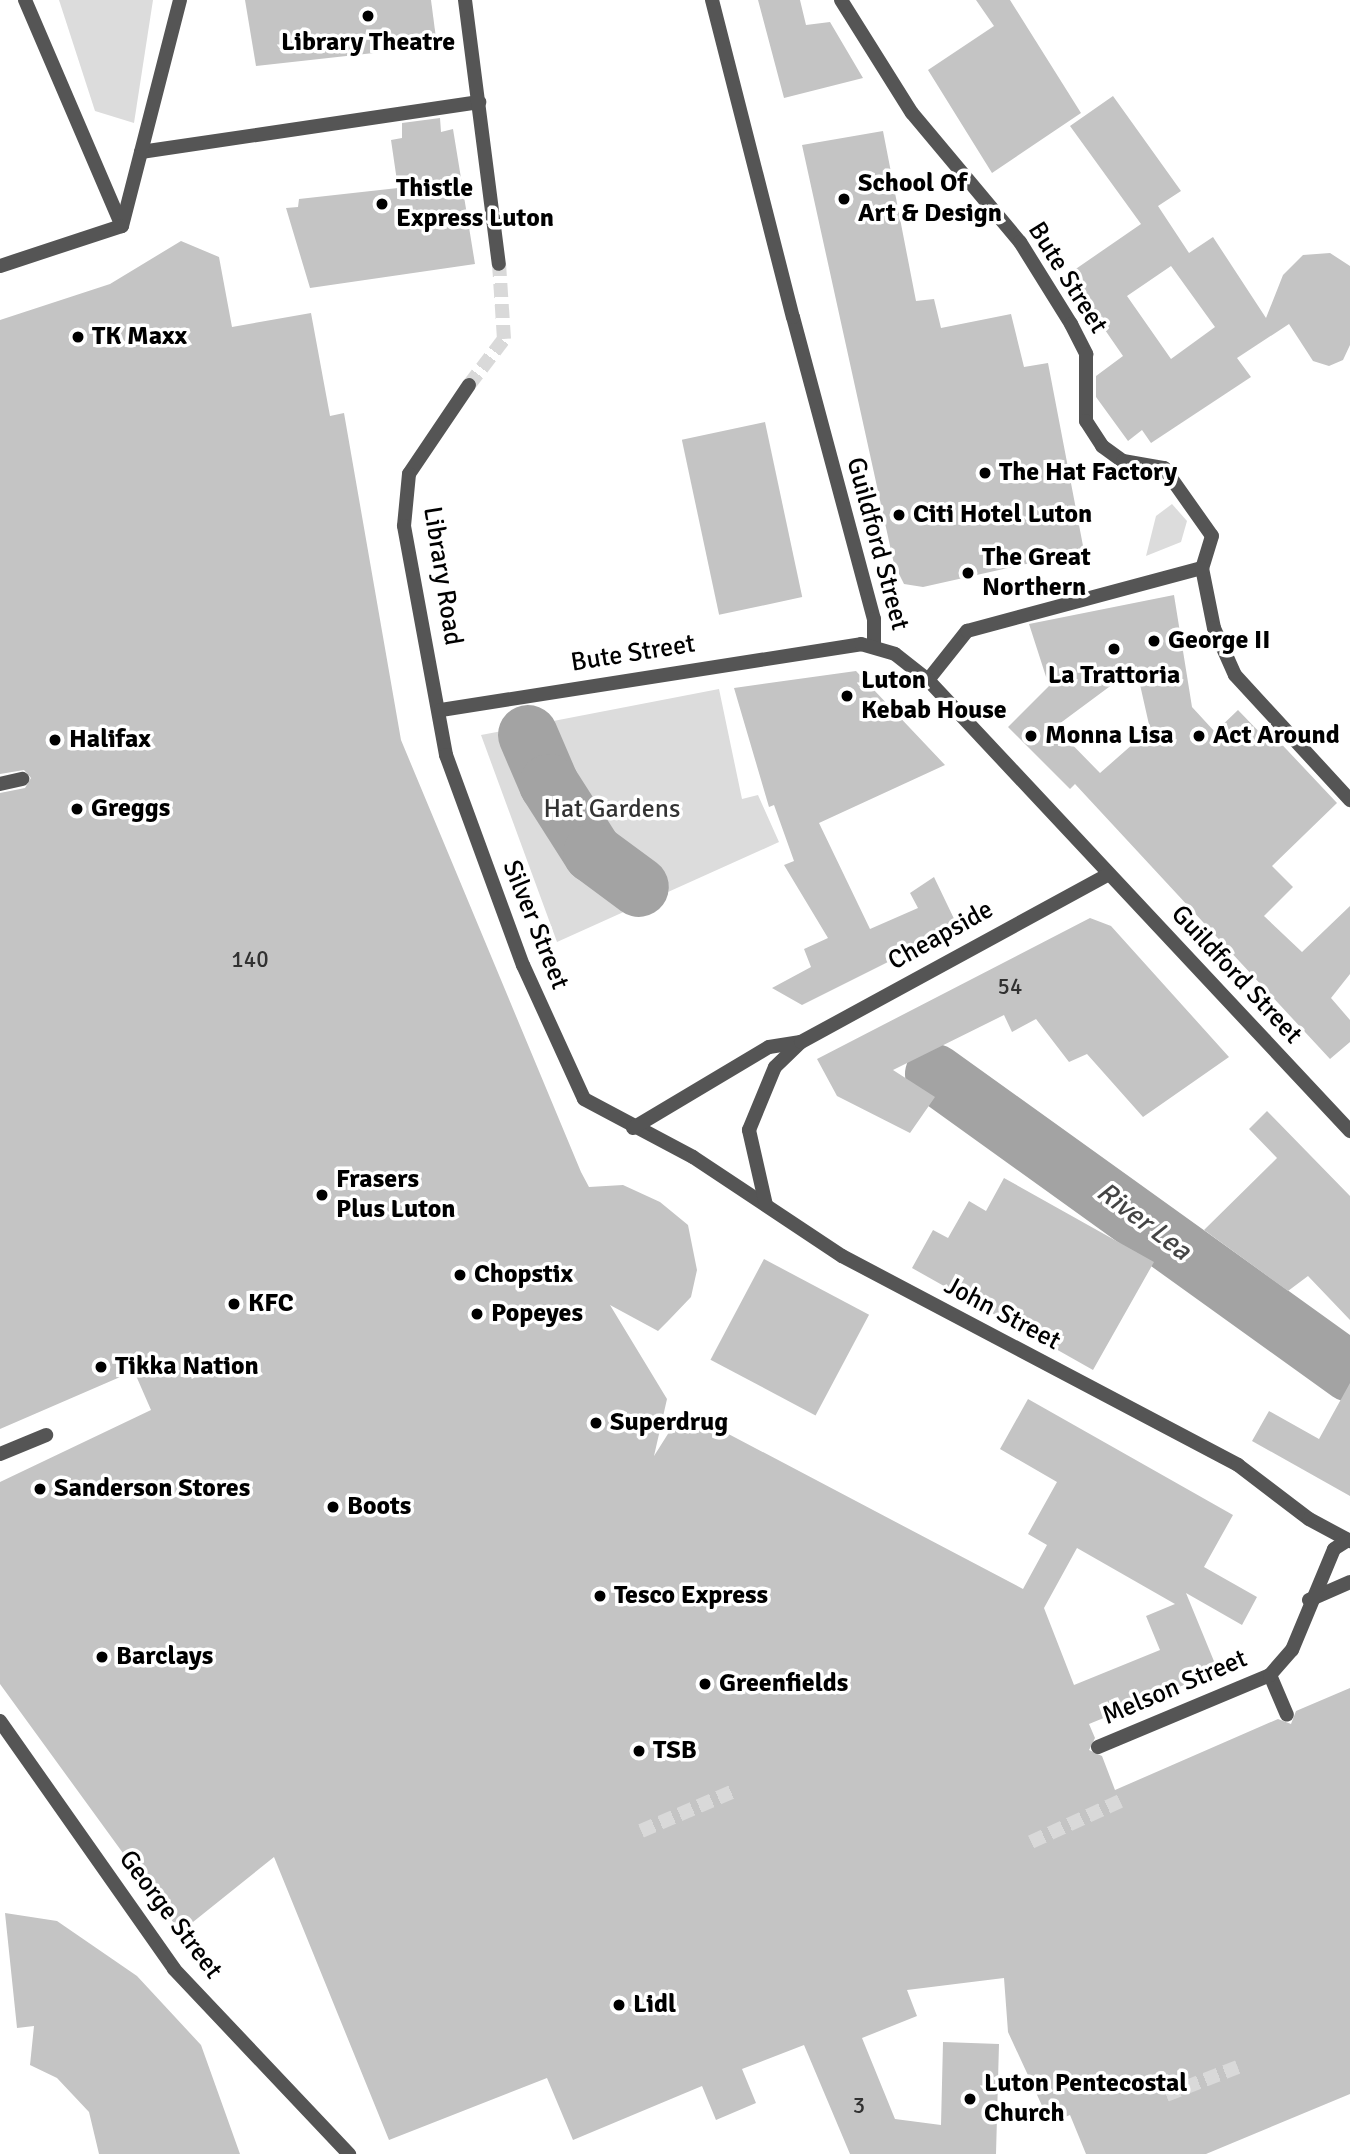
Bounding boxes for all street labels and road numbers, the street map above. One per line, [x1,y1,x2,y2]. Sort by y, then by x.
street label: Bute Street [1021,217,1113,339]
street label: Guildford Street [839,454,915,634]
street label: Library Road [416,504,468,648]
street label: Bute Street [569,629,697,679]
street label: Silver Street [495,856,575,994]
street label: Cheapside [883,894,999,978]
street label: Guildford Street [1164,899,1308,1051]
street label: John Street [939,1270,1065,1358]
street label: Melson Street [1098,1644,1252,1732]
street label: George Street [112,1845,228,1985]

